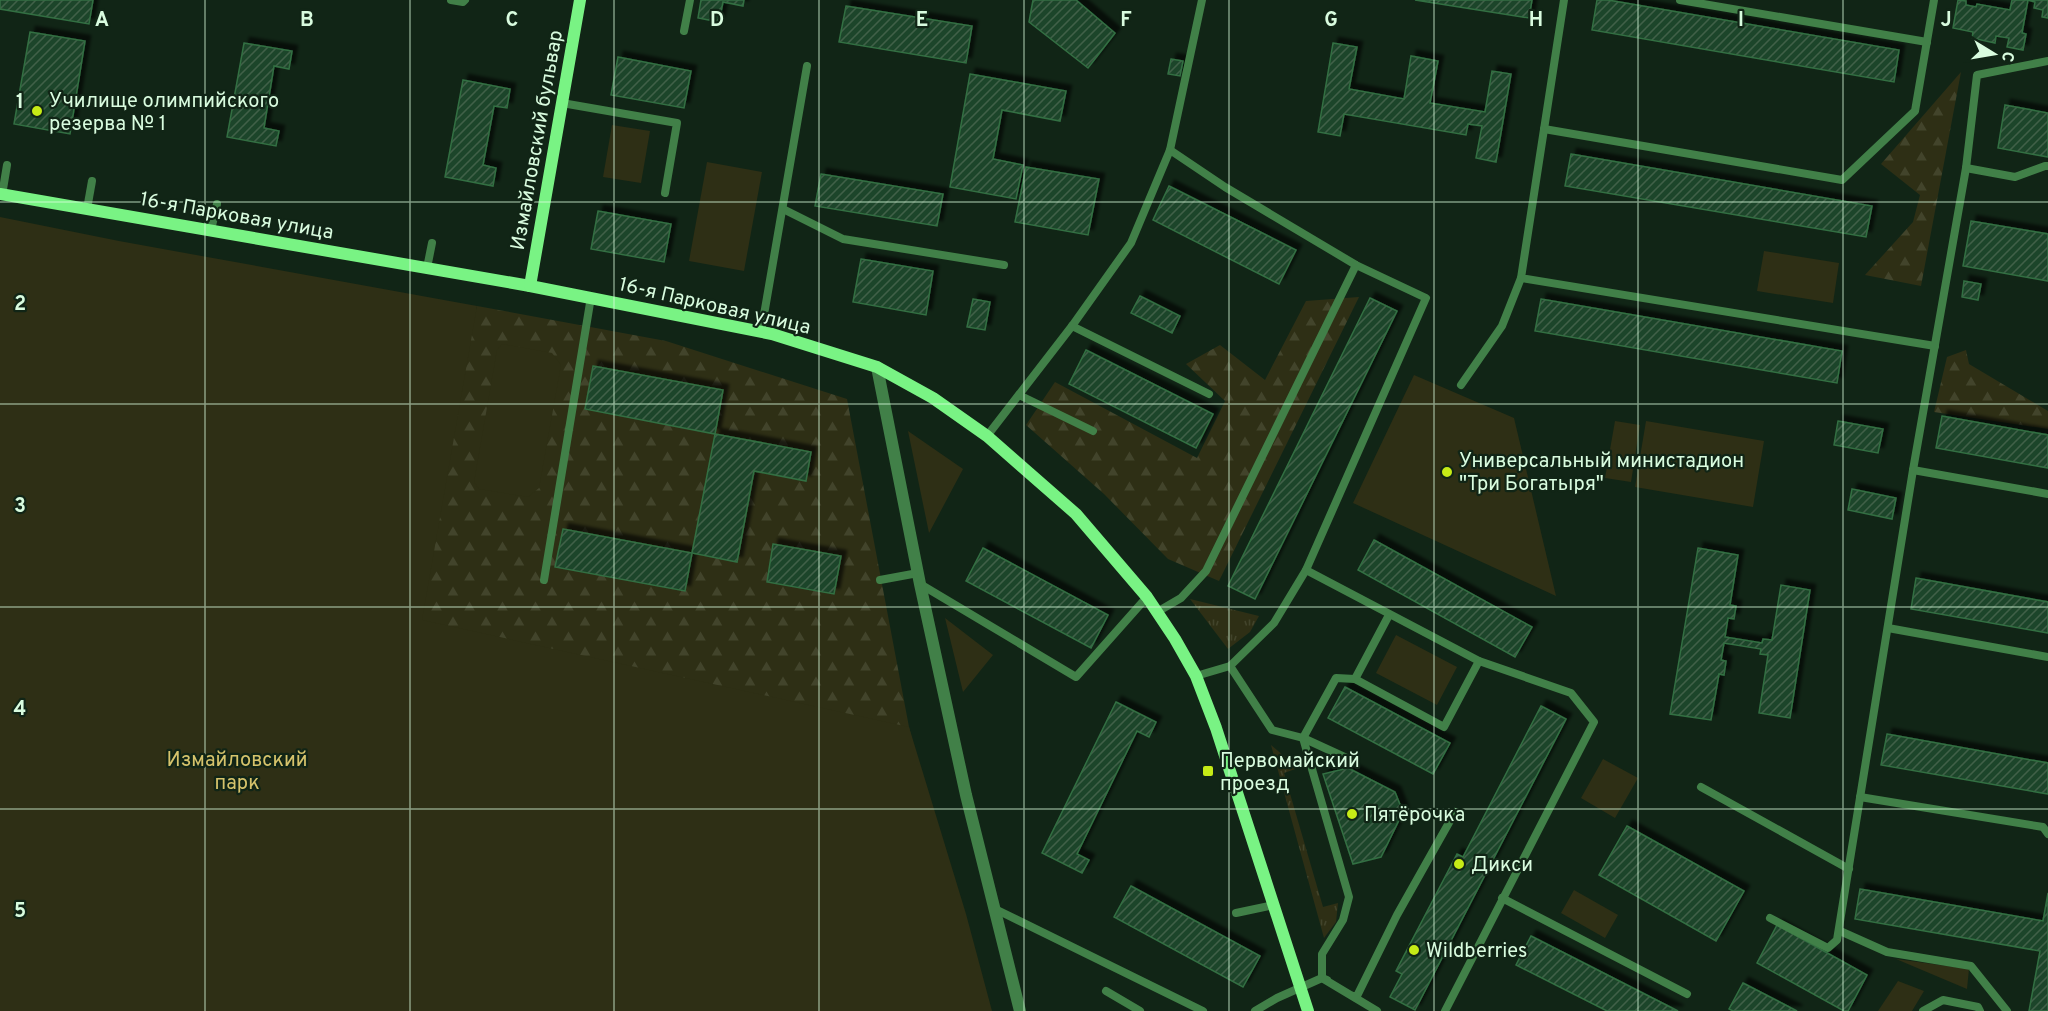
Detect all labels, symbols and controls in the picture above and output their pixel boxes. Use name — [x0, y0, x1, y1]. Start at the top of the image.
text: A — [95, 8, 109, 34]
text: B — [300, 8, 314, 34]
text: C — [506, 8, 518, 34]
text: D — [710, 8, 724, 34]
text: E — [916, 8, 928, 34]
text: F — [1120, 8, 1132, 34]
text: G — [1324, 8, 1338, 34]
text: H — [1529, 8, 1543, 34]
text: I — [1738, 8, 1744, 34]
text: J — [1940, 8, 1952, 34]
north arrow — [1964, 24, 2024, 84]
street label: Измайловский бульвар — [506, 28, 570, 252]
text: С — [1996, 50, 2018, 63]
place label: Училище олимпийского резерва № 1 — [49, 89, 279, 138]
text: 1 — [16, 90, 24, 116]
marker: Училище олимпийского резерва № 1 — [30, 104, 44, 118]
street label: 16-я Парковая улица — [138, 187, 335, 247]
street label: 16-я Парковая улица — [616, 272, 813, 342]
text: 2 — [14, 292, 26, 318]
place label: Универсальный министадион "Три Богатыря" — [1459, 449, 1744, 498]
marker: Универсальный министадион "Три Богатыря" — [1440, 465, 1454, 479]
text: 3 — [14, 494, 26, 520]
text: 4 — [14, 697, 26, 723]
park label: Измайловский парк — [167, 748, 308, 797]
place label: Первомайский проезд — [1220, 749, 1360, 798]
marker: Первомайский проезд — [1201, 764, 1215, 778]
place label: Пятёрочка — [1364, 803, 1465, 829]
marker: Пятёрочка — [1345, 807, 1359, 821]
place label: Дикси — [1471, 853, 1533, 879]
marker: Дикси — [1452, 857, 1466, 871]
text: 5 — [14, 899, 26, 925]
place label: Wildberries — [1426, 939, 1527, 965]
marker: Wildberries — [1407, 943, 1421, 957]

